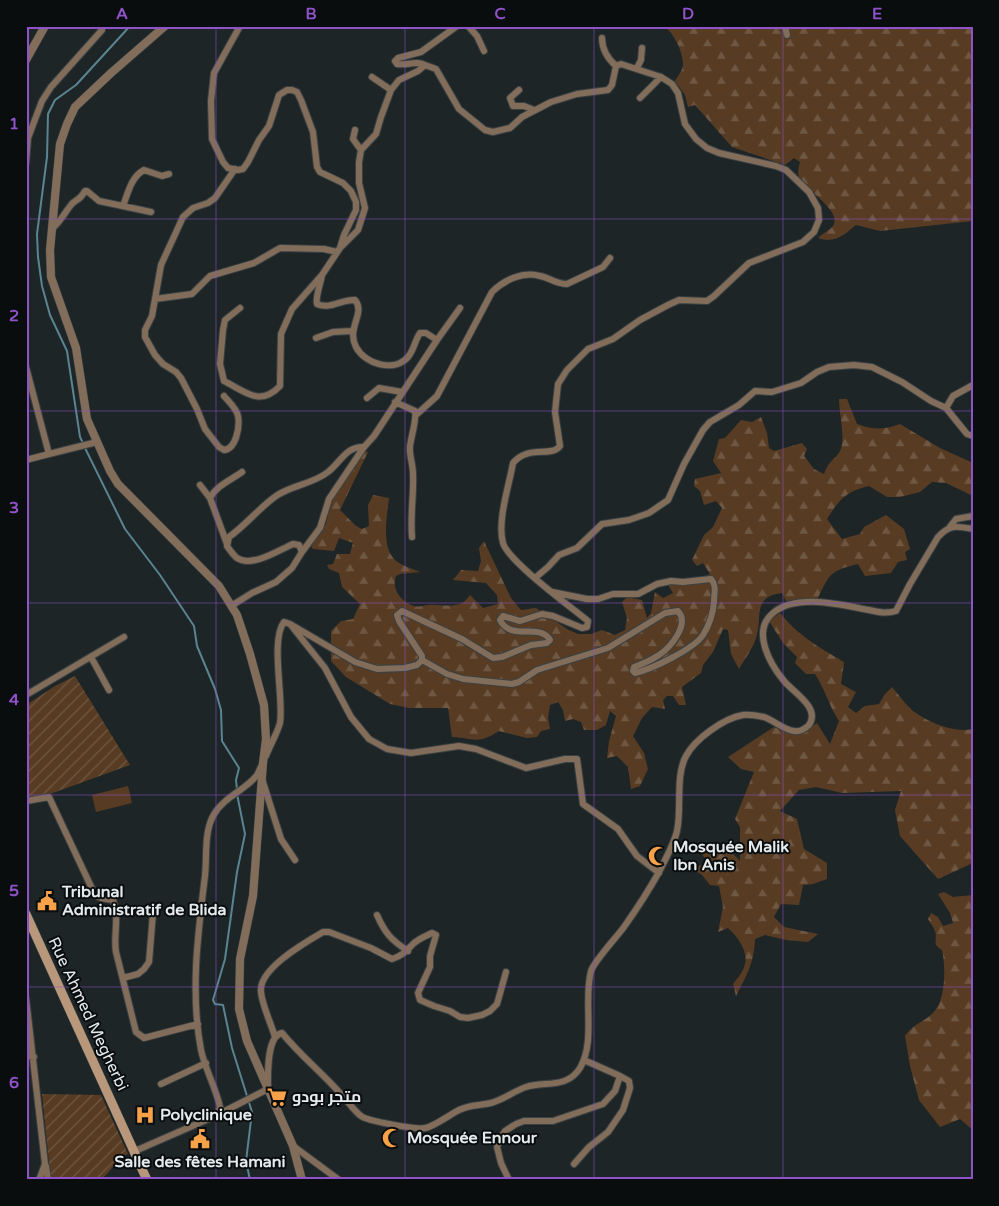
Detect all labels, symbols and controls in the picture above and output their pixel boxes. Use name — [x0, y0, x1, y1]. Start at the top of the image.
text: A — [116, 4, 128, 24]
text: B — [305, 4, 317, 24]
text: C — [494, 4, 506, 24]
text: D — [682, 4, 694, 24]
text: E — [872, 4, 882, 24]
text: 1 — [9, 114, 19, 134]
text: 2 — [9, 306, 19, 326]
text: 3 — [9, 498, 19, 518]
text: 4 — [9, 690, 19, 710]
place label: Mosquée Malik Ibn Anis — [673, 837, 789, 875]
mosque icon: Mosquée Malik Ibn Anis — [647, 845, 669, 867]
text: 5 — [9, 881, 19, 901]
place label: Tribunal Administratif de Blida — [61, 882, 227, 920]
public building icon: Tribunal Administratif de Blida — [36, 890, 58, 912]
street label: Rue Ahmed Megherbi — [44, 934, 132, 1094]
text: 6 — [9, 1073, 19, 1093]
supermarket icon: متجر بودو — [266, 1086, 288, 1108]
place label: متجر بودو — [292, 1087, 361, 1107]
hospital icon: Polyclinique — [134, 1104, 156, 1126]
place label: Polyclinique — [160, 1105, 252, 1125]
mosque icon: Mosquée Ennour — [381, 1127, 403, 1149]
public building icon: Salle des fêtes Hamani — [189, 1128, 211, 1150]
place label: Mosquée Ennour — [407, 1128, 538, 1148]
place label: Salle des fêtes Hamani — [114, 1152, 286, 1172]

